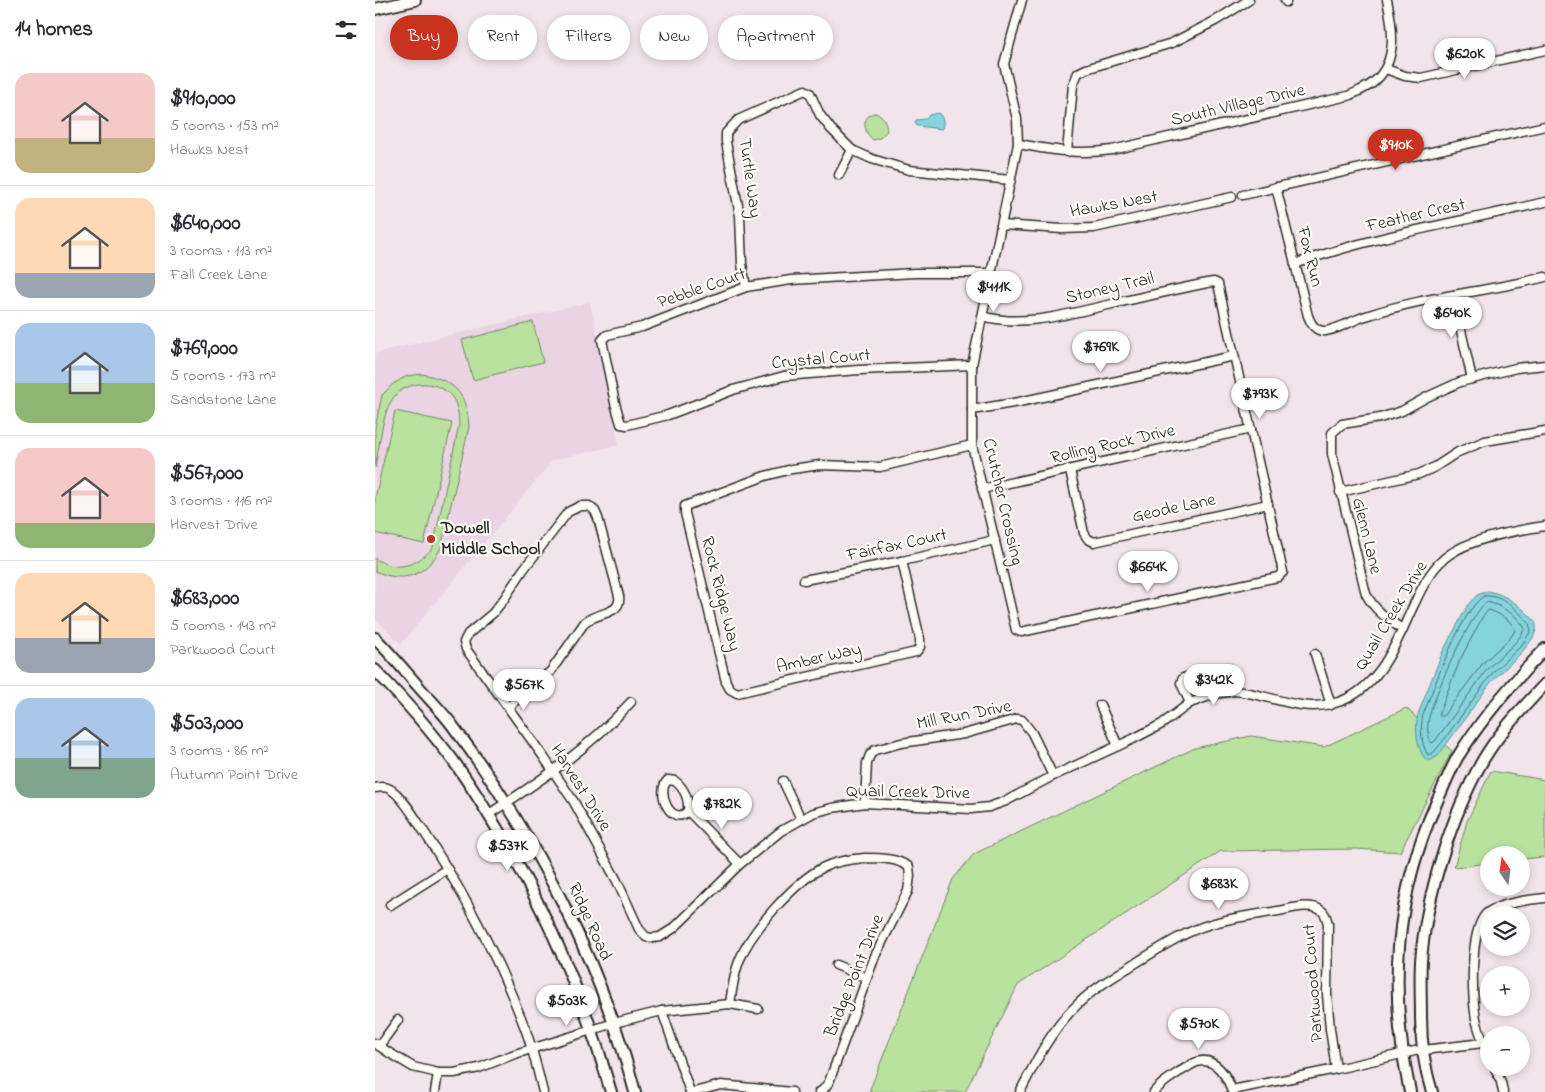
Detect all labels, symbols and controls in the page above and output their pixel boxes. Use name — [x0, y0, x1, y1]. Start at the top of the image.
text: 14 homes — [15, 15, 93, 45]
chip: Buy — [390, 15, 458, 60]
chip: Rent — [468, 15, 537, 60]
chip: Filters — [547, 15, 630, 60]
chip: New — [640, 15, 708, 60]
chip: Apartment — [718, 15, 833, 60]
icon: filters — [332, 16, 360, 44]
pin: $620K — [1430, 38, 1500, 80]
text: $620K — [1445, 42, 1485, 66]
street label: South Village Drive — [1168, 78, 1309, 135]
text: $910,000 — [170, 84, 236, 114]
icon: home — [55, 93, 115, 153]
text: 5 rooms · 153 m² — [170, 114, 279, 138]
pin: $910K — [1361, 128, 1431, 171]
text: $910K — [1379, 133, 1413, 157]
street label: Turtle Way — [731, 136, 767, 220]
text: Hawks Nest — [170, 138, 249, 162]
street label: Hawks Nest — [1068, 185, 1160, 225]
street label: Feather Crest — [1363, 192, 1468, 240]
text: $640,000 — [170, 209, 241, 239]
icon: home — [55, 218, 115, 278]
street label: Fox Run — [1289, 223, 1329, 290]
text: 3 rooms · 113 m² — [170, 239, 272, 263]
street label: Pebble Court — [654, 262, 750, 316]
text: Fall Creek Lane — [170, 263, 267, 287]
street label: Stoney Trail — [1063, 266, 1157, 312]
pin: $411K — [959, 270, 1029, 313]
text: $411K — [977, 275, 1011, 299]
pin: $640K — [1417, 296, 1487, 339]
text: $640K — [1433, 301, 1471, 325]
pin: $769K — [1066, 330, 1136, 373]
text: $769,000 — [170, 334, 238, 364]
text: $769K — [1083, 335, 1119, 359]
icon: home — [55, 343, 115, 403]
street label: Crystal Court — [771, 343, 871, 377]
text: 5 rooms · 173 m² — [170, 364, 276, 388]
pin: $793K — [1225, 378, 1295, 420]
text: $793K — [1242, 382, 1278, 406]
text: Sandstone Lane — [170, 388, 276, 412]
street label: Rolling Rock Drive — [1048, 418, 1179, 473]
street label: Crutcher Crossing — [974, 436, 1029, 568]
text: $567,000 — [170, 459, 243, 489]
icon: home — [55, 468, 115, 528]
street label: Geode Lane — [1130, 487, 1219, 531]
text: 3 rooms · 116 m² — [170, 489, 273, 513]
street label: Glenn Lane — [1344, 495, 1388, 578]
text: Harvest Drive — [170, 513, 258, 537]
place label: Dowell Middle School — [440, 516, 540, 563]
street label: Fairfax Court — [843, 523, 950, 570]
marker: Dowell Middle School — [425, 533, 437, 545]
street label: Rock Ridge Way — [692, 534, 747, 654]
pin: $664K — [1113, 550, 1183, 593]
text: $664K — [1129, 555, 1167, 579]
street label: Quail Creek Drive — [1349, 555, 1436, 676]
text: $683,000 — [170, 584, 239, 614]
icon: home — [55, 593, 115, 653]
text: 5 rooms · 143 m² — [170, 614, 276, 638]
street label: Amber Way — [774, 637, 864, 681]
text: Parkwood Court — [170, 638, 275, 662]
pin: $342K — [1179, 664, 1249, 706]
pin: $567K — [489, 668, 559, 711]
text: $342K — [1195, 668, 1233, 692]
text: $567K — [504, 673, 544, 697]
street label: Mill Run Drive — [914, 694, 1014, 738]
text: $503,000 — [170, 709, 243, 739]
icon: home — [55, 718, 115, 778]
text: 3 rooms · 86 m² — [170, 739, 268, 763]
street label: Harvest Drive — [543, 739, 618, 837]
text: Autumn Point Drive — [170, 763, 298, 787]
street label: Quail Creek Drive — [846, 779, 971, 807]
pin: $782K — [687, 788, 757, 830]
text: $782K — [703, 792, 741, 816]
pin: $537K — [473, 830, 543, 872]
text: $537K — [488, 834, 528, 858]
north arrow — [1480, 846, 1530, 896]
map controls — [1480, 846, 1530, 1076]
pin: $683K — [1184, 868, 1254, 910]
text: $683K — [1200, 872, 1238, 896]
street label: Ridge Road — [559, 879, 618, 966]
button: layers — [1480, 906, 1530, 956]
street label: Bridge Point Drive — [818, 910, 893, 1043]
street label: Parkwood Court — [1297, 923, 1331, 1043]
button: + — [1480, 966, 1530, 1016]
pin: $503K — [532, 984, 602, 1027]
text: $503K — [547, 989, 587, 1013]
pin: $570K — [1164, 1008, 1234, 1050]
text: $570K — [1179, 1012, 1219, 1036]
button: − — [1480, 1026, 1530, 1076]

